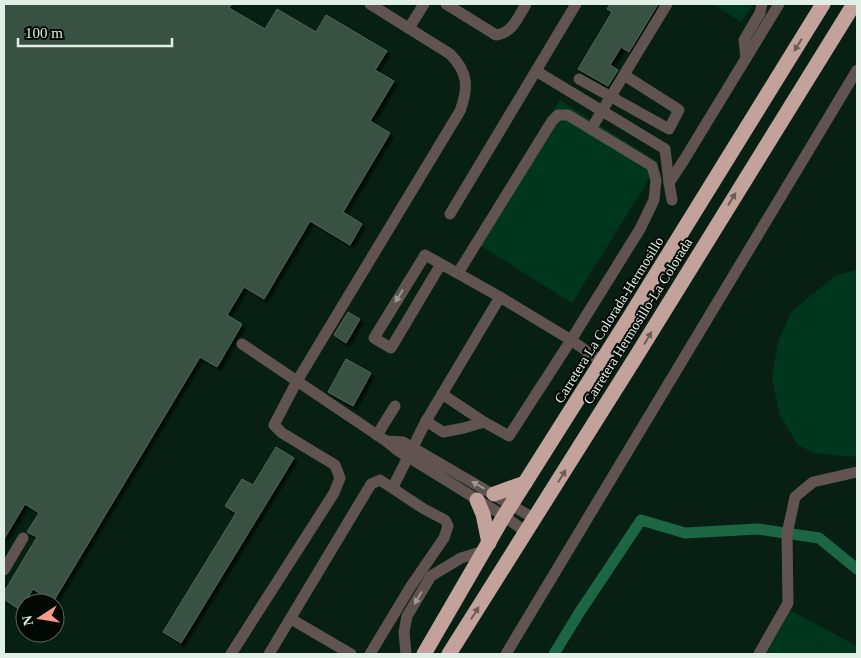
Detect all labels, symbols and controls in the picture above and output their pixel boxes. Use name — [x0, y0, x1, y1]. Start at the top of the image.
scale bar — [18, 15, 171, 47]
text: 100 m — [25, 25, 63, 41]
one-way arrow — [793, 39, 802, 52]
one-way arrow — [728, 193, 737, 206]
street label: Carretera La Colorada-Hermosillo — [552, 234, 666, 406]
street label: Carretera Hermosillo-La Colorada — [581, 235, 696, 407]
one-way arrow — [395, 290, 404, 303]
one-way arrow — [643, 331, 652, 344]
one-way arrow — [557, 469, 566, 482]
one-way arrow — [470, 481, 485, 489]
one-way arrow — [414, 591, 423, 604]
north arrow — [15, 593, 65, 643]
one-way arrow — [471, 607, 480, 620]
text: N — [19, 614, 36, 627]

